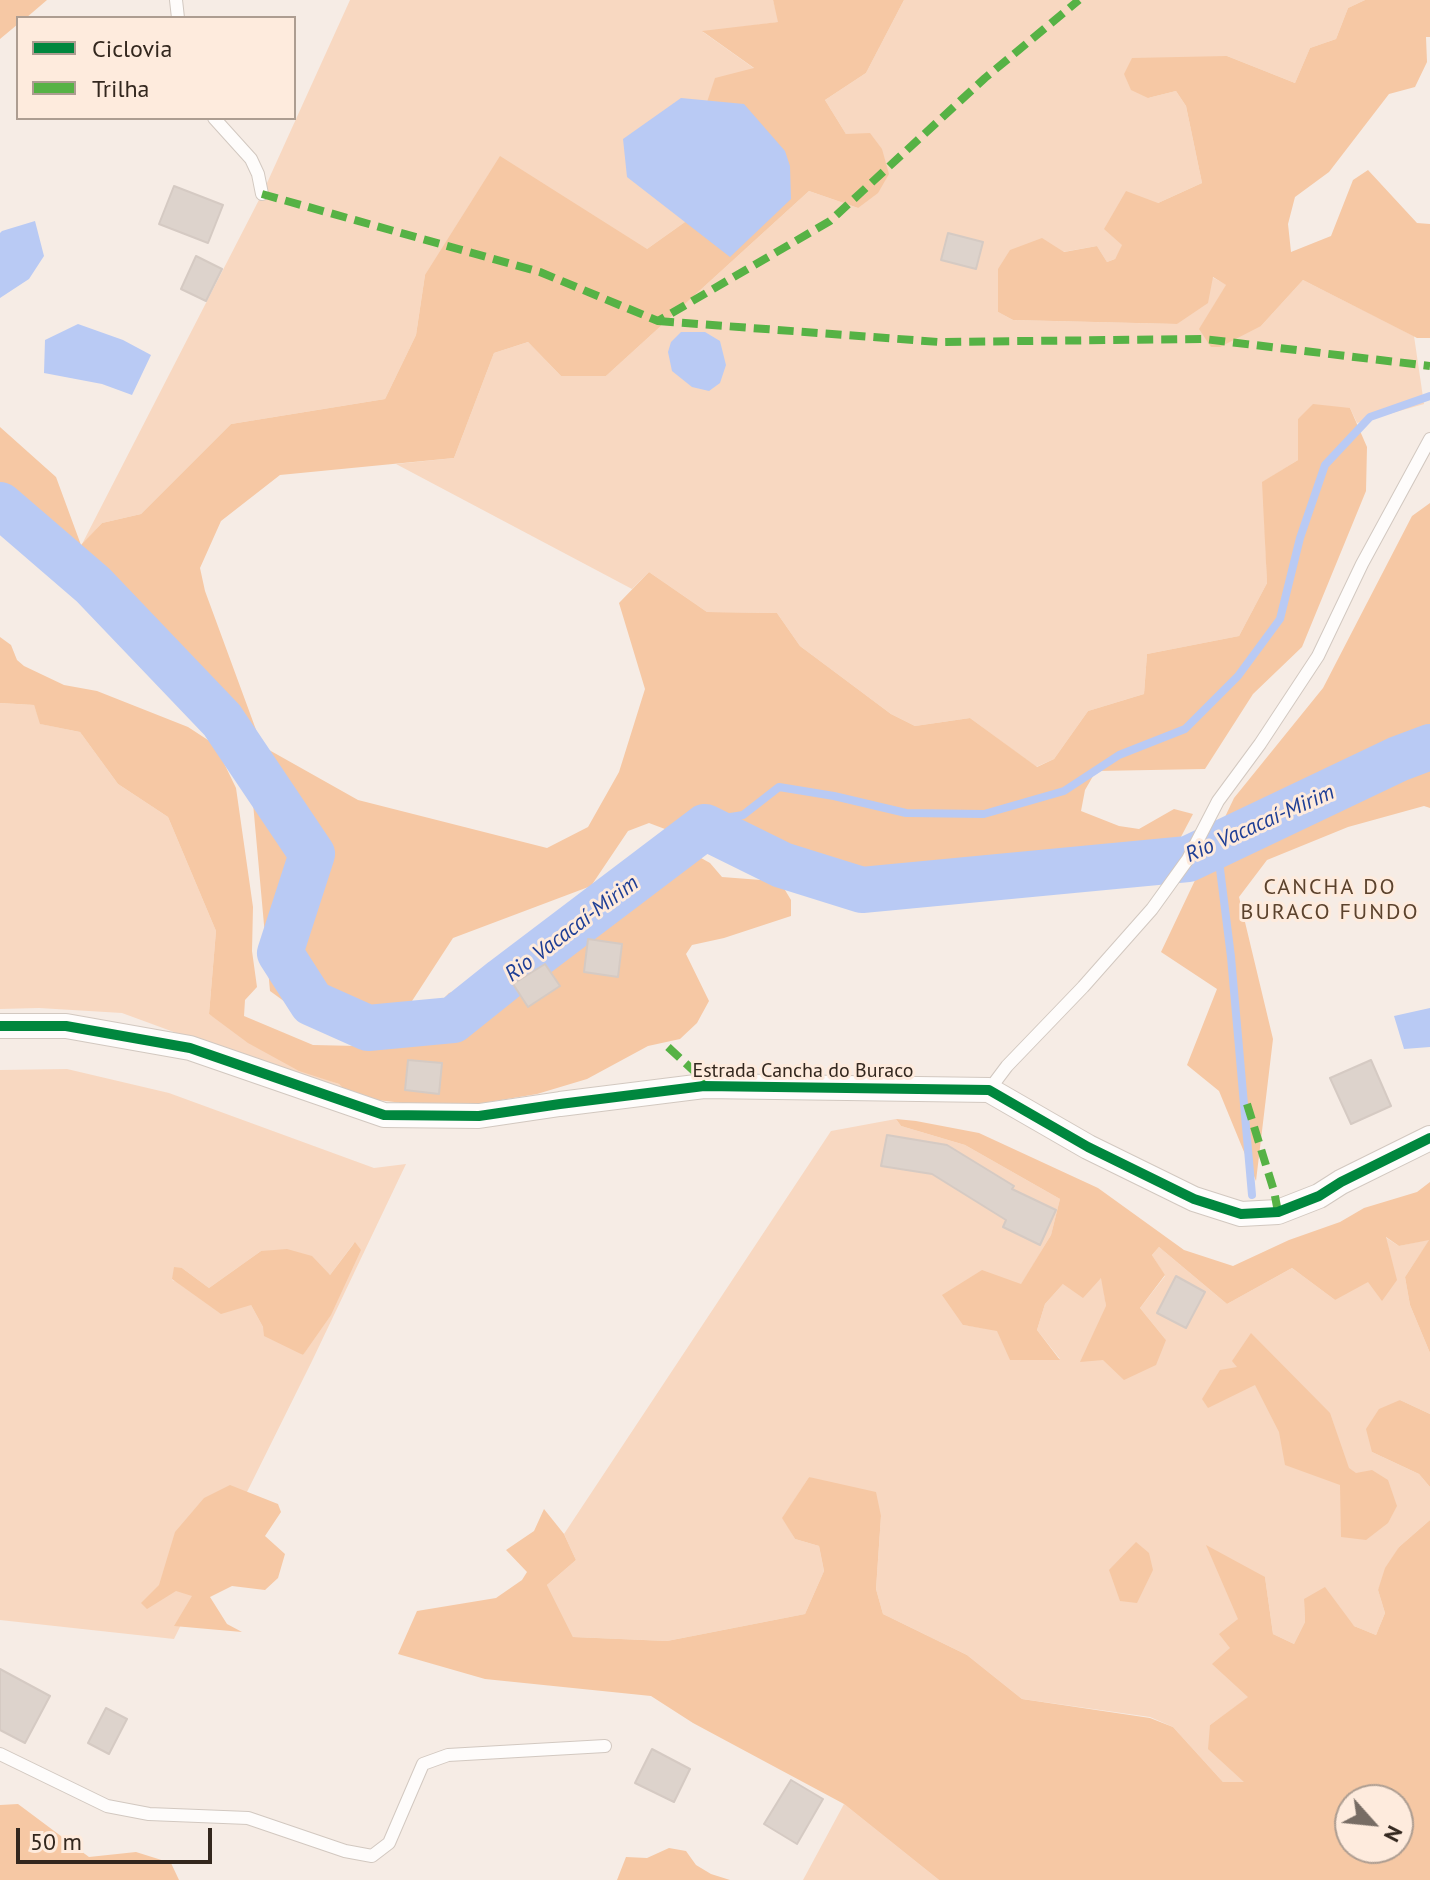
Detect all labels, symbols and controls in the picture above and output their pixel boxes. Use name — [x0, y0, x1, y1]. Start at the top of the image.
legend — [16, 16, 296, 120]
text: Ciclovia — [92, 33, 172, 64]
text: Trilha — [92, 73, 149, 104]
water label: Rio Vacacaí-Mirim — [1181, 779, 1339, 869]
water label: Rio Vacacaí-Mirim — [500, 870, 644, 988]
district label: CANCHA DO BURACO FUNDO — [1241, 875, 1419, 926]
street label: Estrada Cancha do Buraco — [692, 1059, 914, 1083]
north arrow — [1334, 1784, 1414, 1864]
scale bar — [20, 1812, 216, 1862]
text: N — [1378, 1821, 1409, 1847]
text: 50 m — [30, 1826, 82, 1857]

